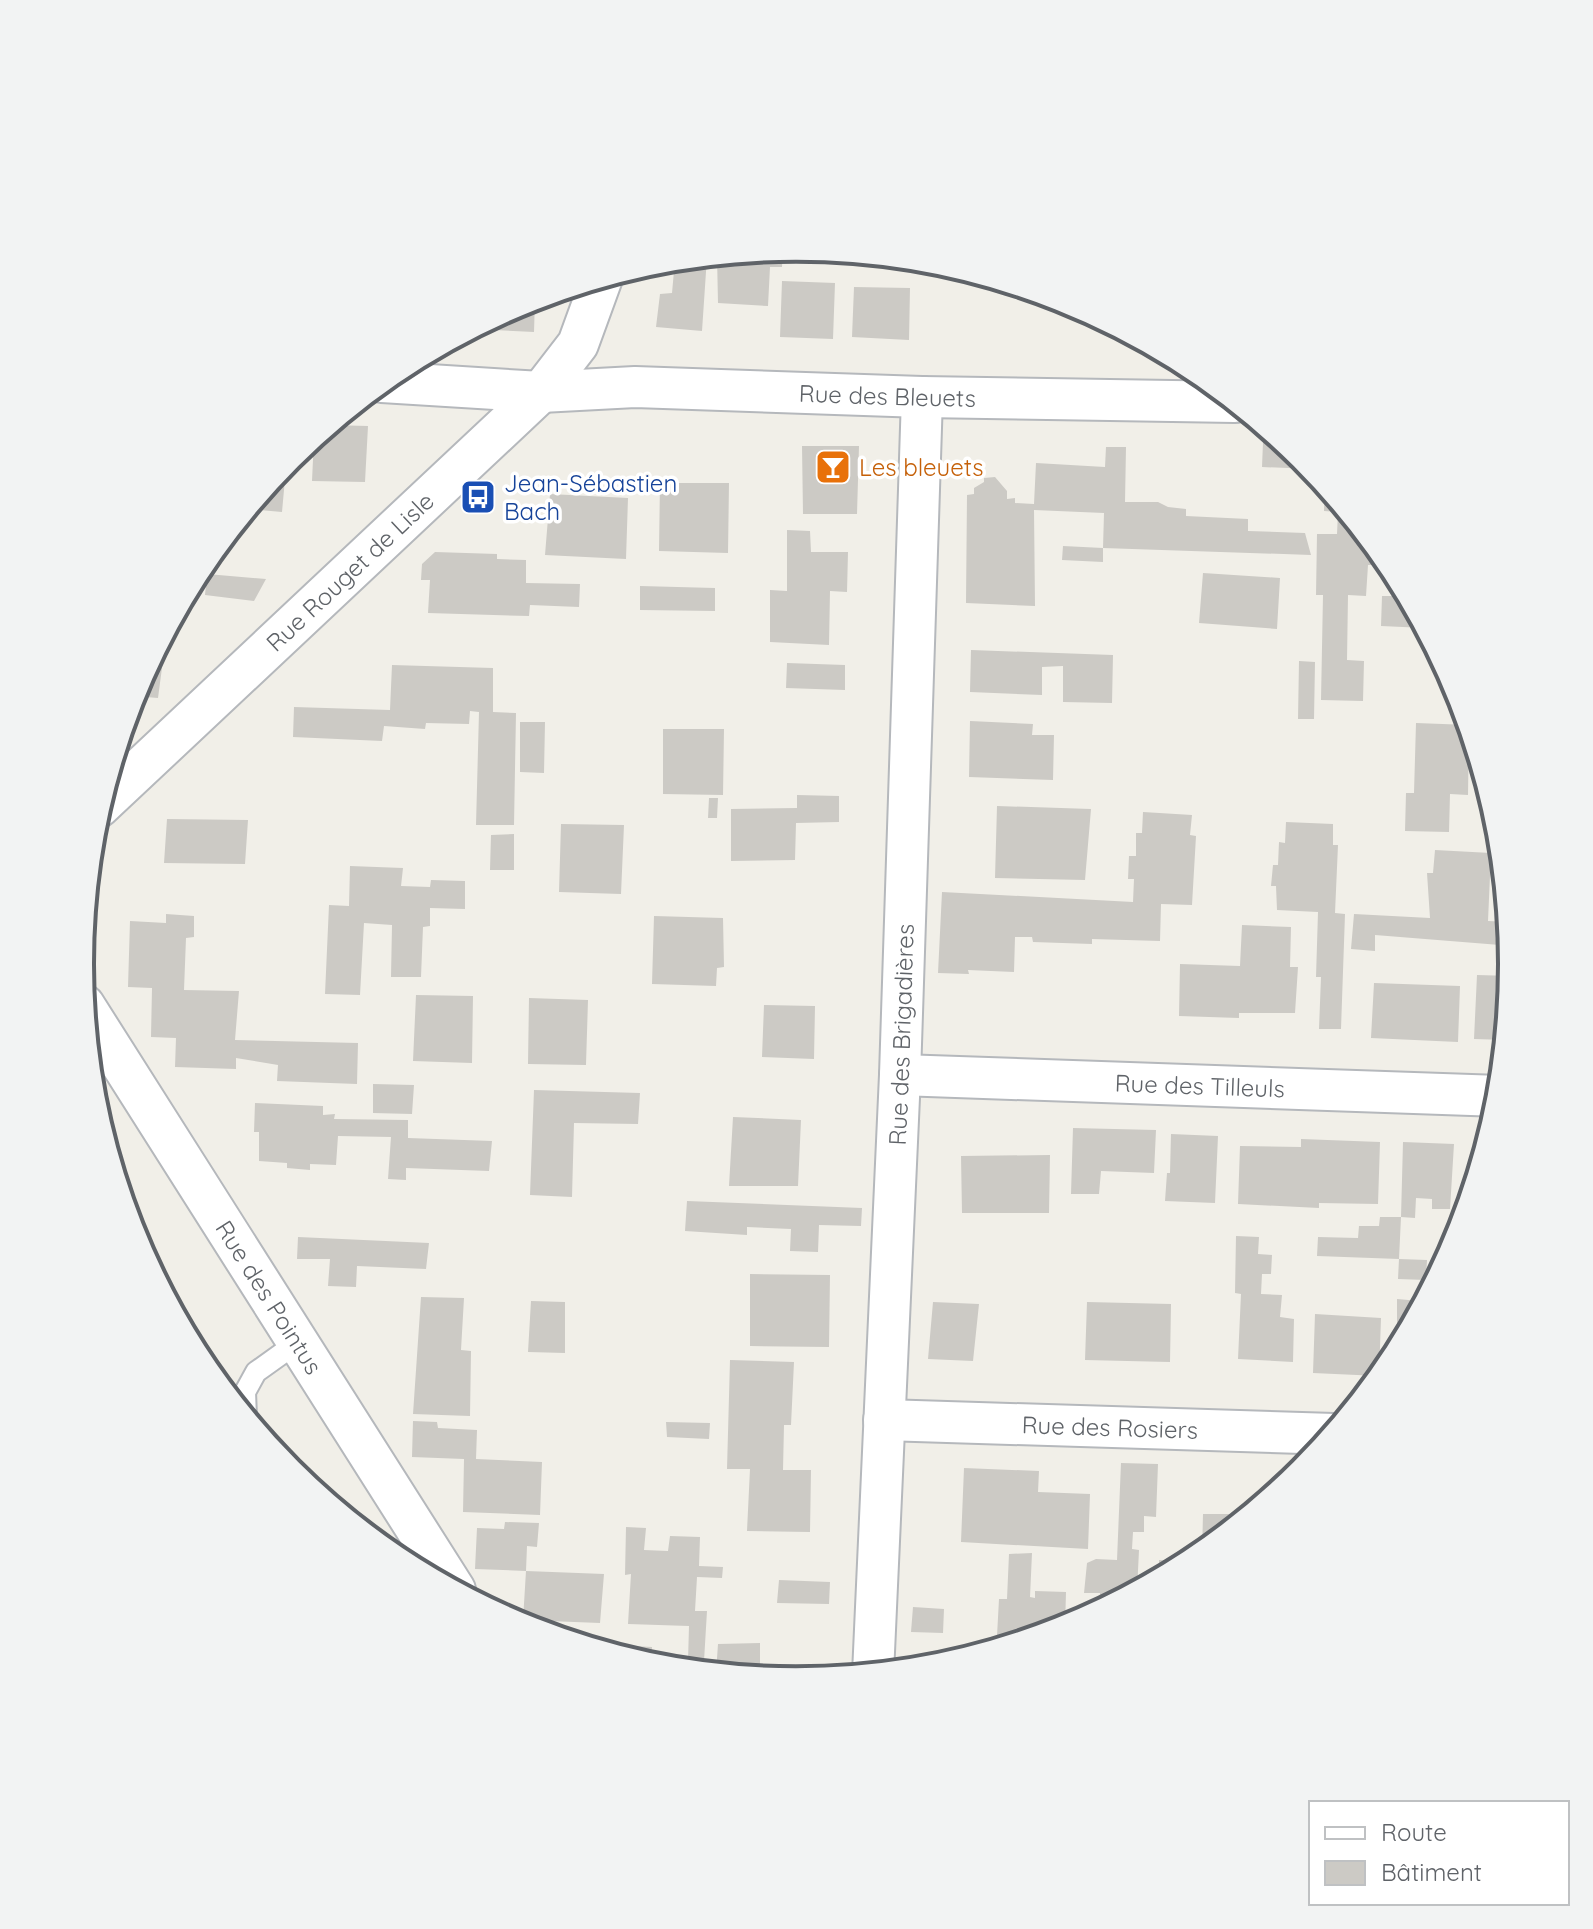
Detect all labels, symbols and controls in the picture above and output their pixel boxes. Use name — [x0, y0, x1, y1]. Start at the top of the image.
street label: Rue des Bleuets — [798, 378, 976, 413]
bar icon: Les bleuets — [814, 448, 852, 486]
place label: Les bleuets — [859, 452, 984, 482]
place label: Jean-Sébastien Bach — [504, 468, 677, 526]
bus stop icon: Jean-Sébastien Bach — [459, 478, 497, 516]
street label: Rue Rouget de Lisle — [260, 486, 440, 657]
street label: Rue des Brigadières — [882, 923, 920, 1146]
street label: Rue des Tilleuls — [1114, 1068, 1285, 1103]
street label: Rue des Pointus — [209, 1215, 329, 1380]
street label: Rue des Rosiers — [1021, 1409, 1199, 1445]
legend — [1309, 1801, 1569, 1905]
text: Route — [1381, 1817, 1447, 1847]
text: Bâtiment — [1381, 1857, 1482, 1887]

